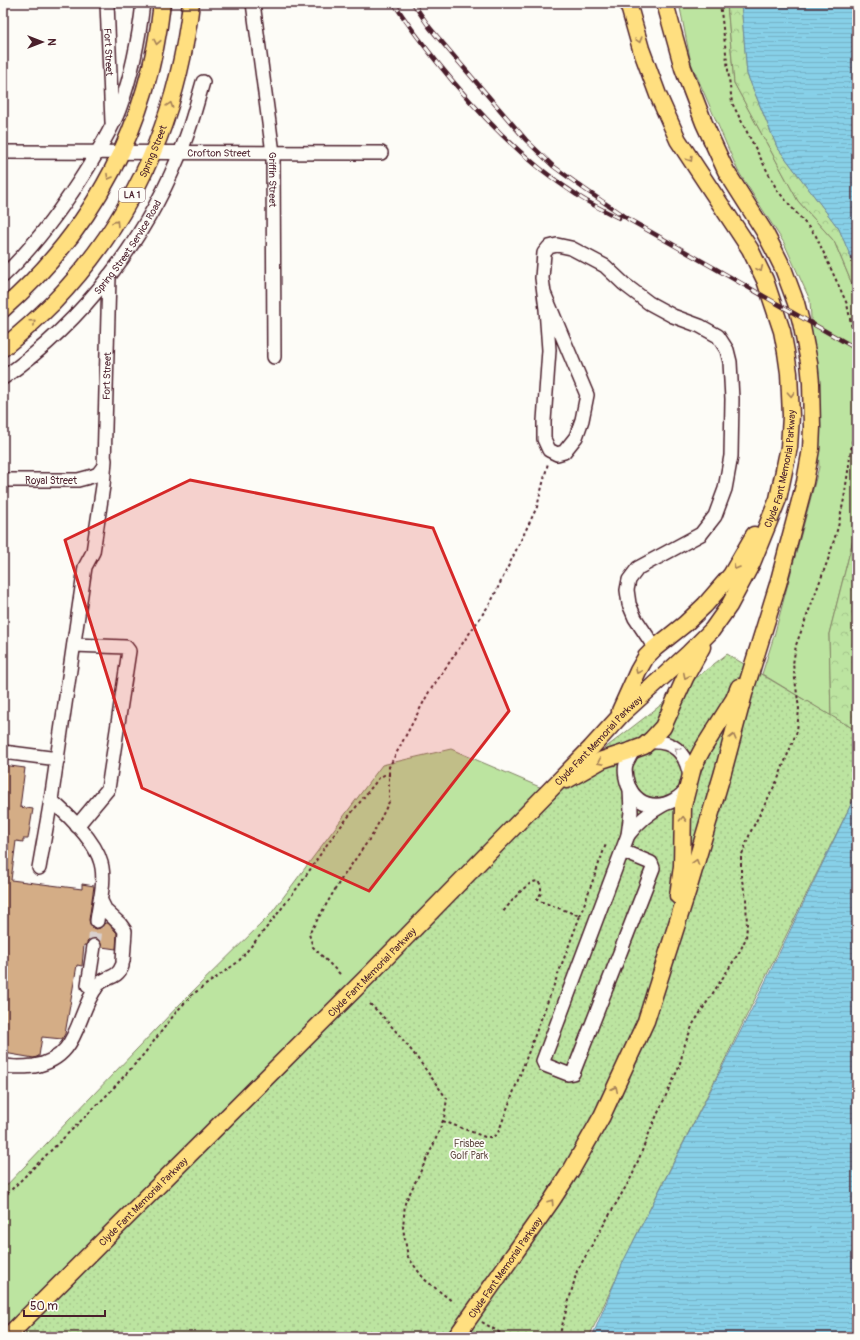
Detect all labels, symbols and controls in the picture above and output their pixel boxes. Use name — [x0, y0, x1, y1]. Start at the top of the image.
north arrow — [22, 22, 62, 62]
street label: Fort Street — [101, 28, 115, 77]
one-way arrow — [634, 37, 643, 44]
text: N — [45, 38, 58, 46]
one-way arrow — [153, 38, 161, 45]
one-way arrow — [165, 102, 174, 109]
street label: Spring Street — [137, 123, 170, 180]
street label: Crofton Street — [187, 147, 252, 160]
street label: Griffin Street — [266, 152, 278, 208]
one-way arrow — [686, 155, 693, 162]
one-way arrow — [106, 173, 113, 180]
road number: LA 1 — [119, 188, 145, 202]
street label: Spring Street Service Road — [92, 198, 164, 297]
one-way arrow — [111, 220, 118, 227]
one-way arrow — [755, 265, 763, 272]
one-way arrow — [28, 320, 35, 327]
street label: Fort Street — [101, 351, 114, 400]
one-way arrow — [786, 391, 795, 397]
street label: Clyde Fant Memorial Parkway — [762, 409, 798, 530]
street label: Royal Street — [25, 475, 78, 487]
one-way arrow — [733, 563, 740, 570]
one-way arrow — [635, 667, 643, 675]
one-way arrow — [683, 672, 691, 680]
street label: Clyde Fant Memorial Parkway — [553, 693, 646, 788]
one-way arrow — [728, 734, 737, 741]
one-way arrow — [674, 748, 682, 755]
one-way arrow — [596, 757, 604, 765]
one-way arrow — [678, 816, 687, 822]
one-way arrow — [691, 858, 700, 865]
street label: Clyde Fant Memorial Parkway — [326, 925, 420, 1020]
one-way arrow — [610, 1086, 618, 1093]
park label: Frisbee Golf Park — [450, 1138, 489, 1162]
street label: Clyde Fant Memorial Parkway — [97, 1155, 191, 1249]
one-way arrow — [546, 1199, 554, 1206]
street label: Clyde Fant Memorial Parkway — [466, 1215, 546, 1321]
scale bar — [24, 1292, 105, 1318]
text: 50 m — [30, 1299, 58, 1314]

